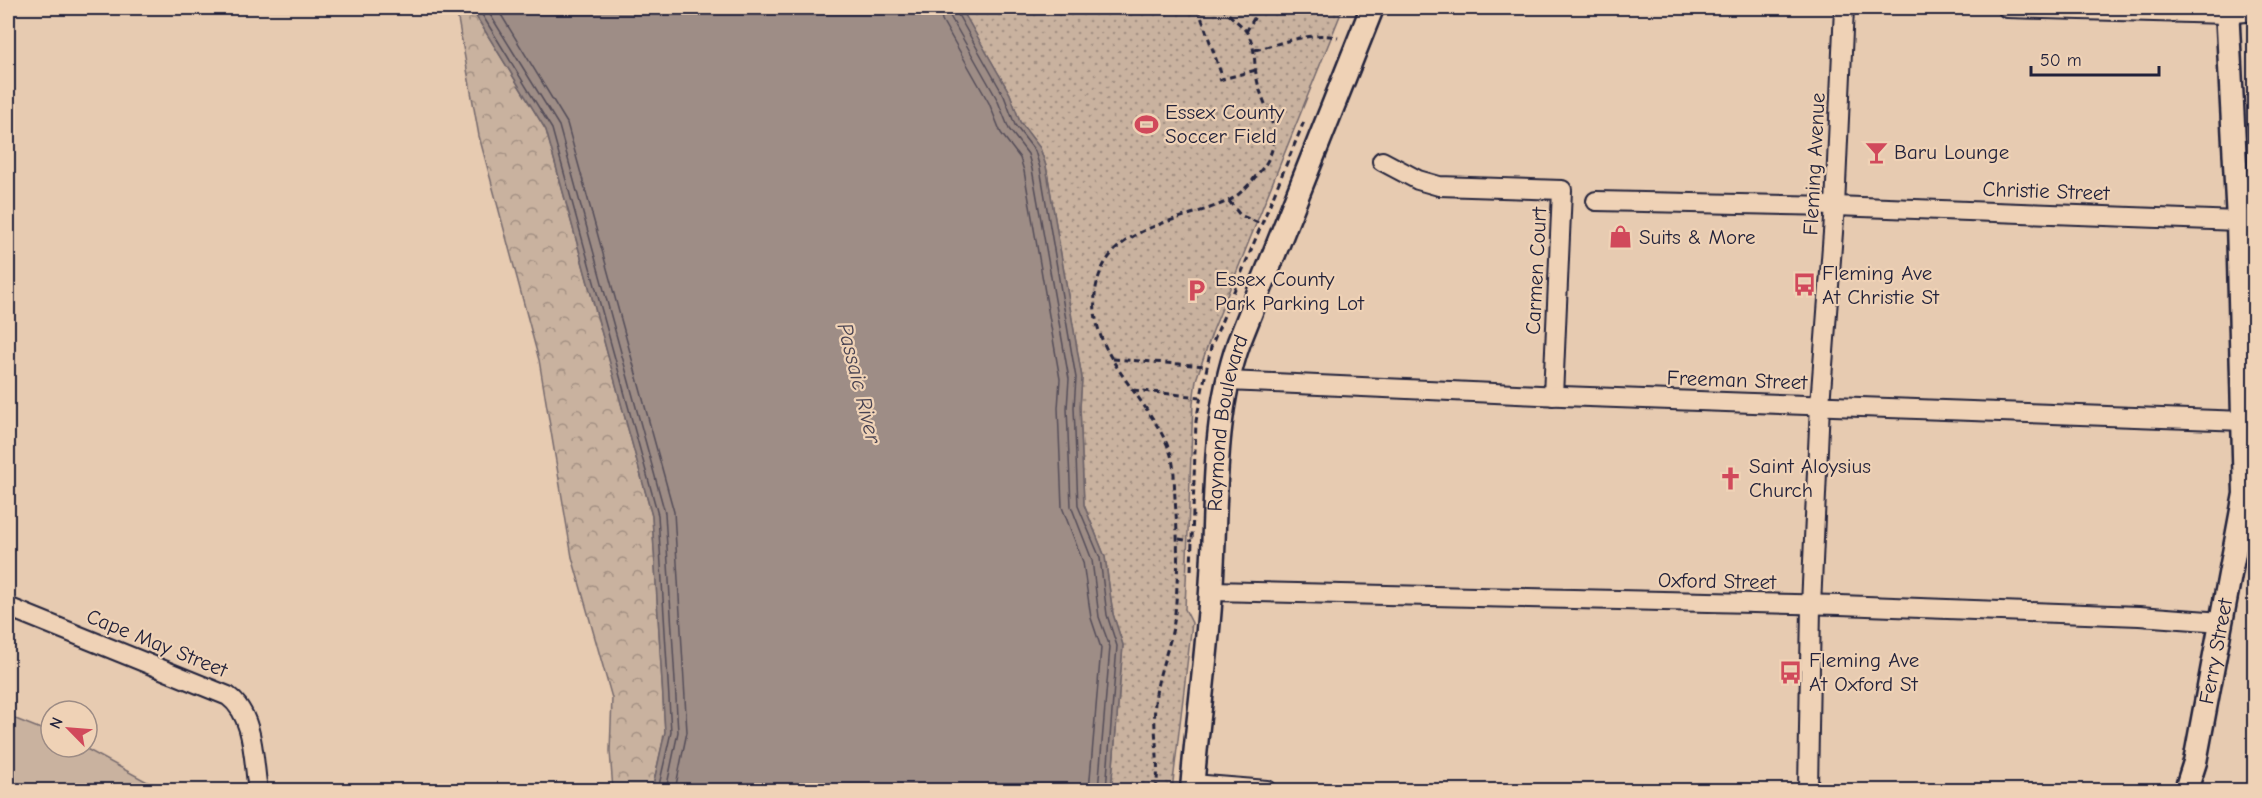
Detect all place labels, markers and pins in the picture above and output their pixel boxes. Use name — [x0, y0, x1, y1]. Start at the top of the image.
place label: Essex County Soccer Field — [1165, 100, 1285, 148]
sports icon: Essex County Soccer Field — [1134, 111, 1160, 137]
bar icon: Baru Lounge — [1863, 139, 1889, 165]
place label: Baru Lounge — [1894, 140, 2009, 164]
shop icon: Suits & More — [1608, 224, 1634, 250]
place label: Suits & More — [1639, 225, 1756, 249]
place label: Fleming Ave At Christie St — [1822, 261, 1940, 309]
place label: Essex County Park Parking Lot — [1215, 267, 1365, 315]
bus stop icon: Fleming Ave At Christie St — [1791, 272, 1817, 298]
parking icon: Essex County Park Parking Lot — [1184, 278, 1210, 304]
place label: Saint Aloysius Church — [1749, 454, 1871, 502]
church icon: Saint Aloysius Church — [1718, 465, 1744, 491]
place label: Fleming Ave At Oxford St — [1809, 648, 1919, 696]
bus stop icon: Fleming Ave At Oxford St — [1778, 659, 1804, 685]

